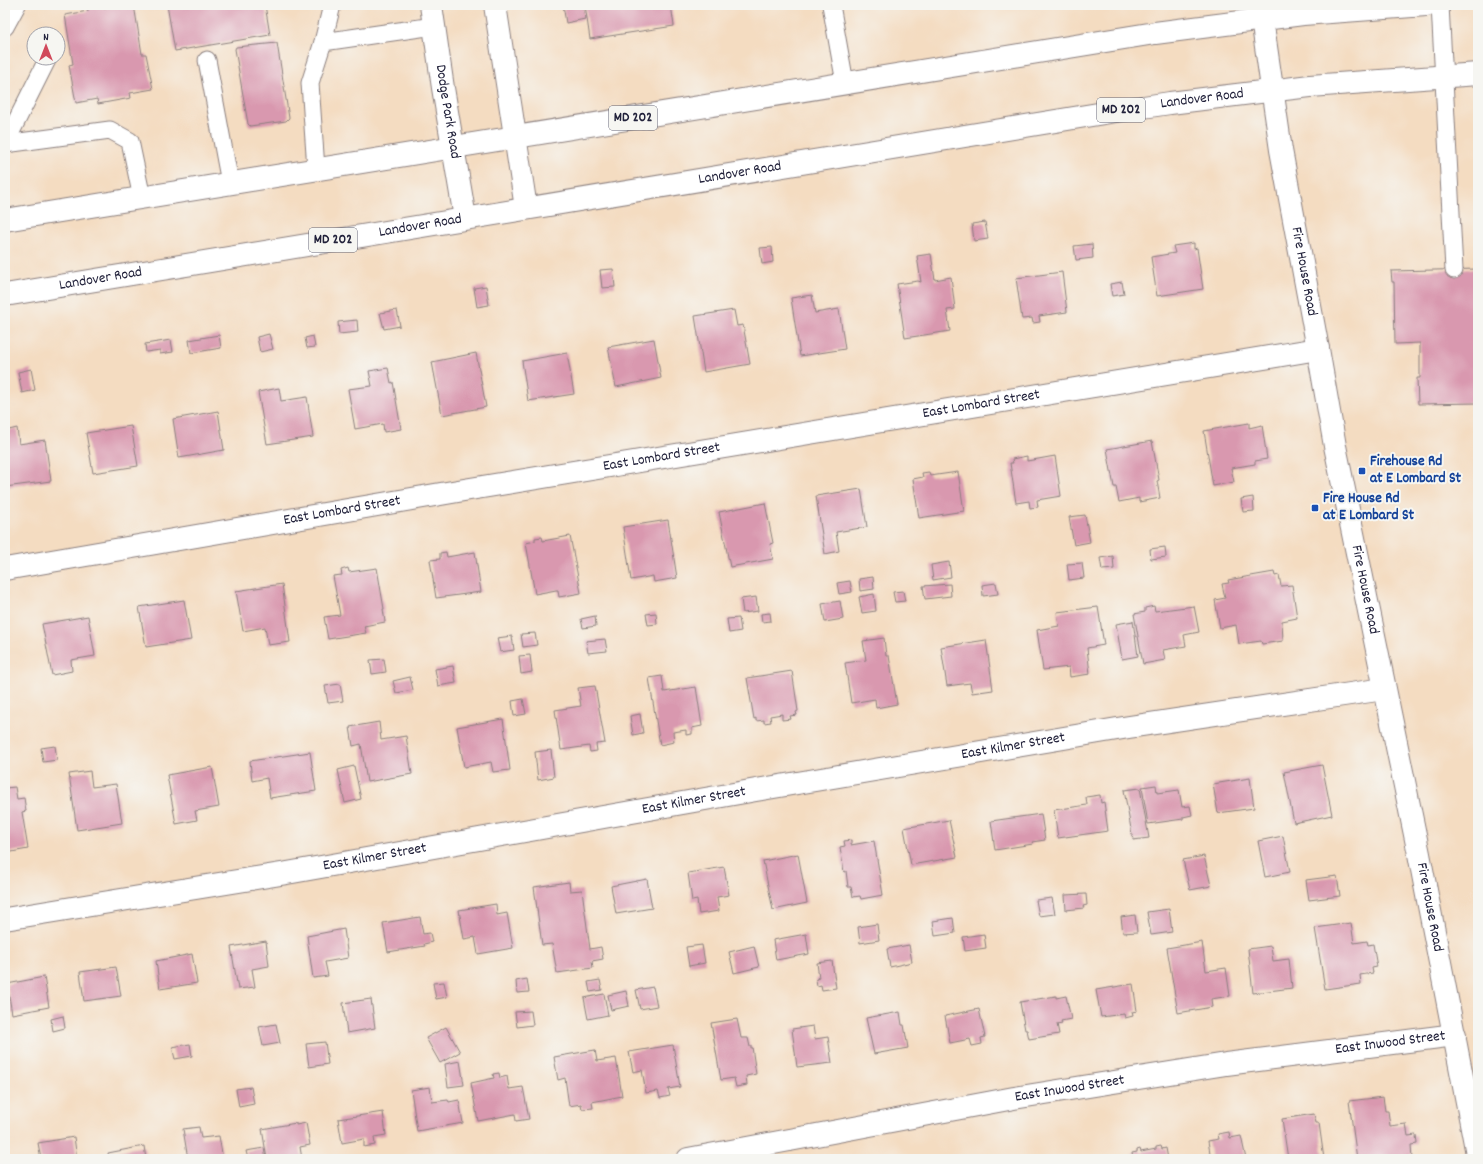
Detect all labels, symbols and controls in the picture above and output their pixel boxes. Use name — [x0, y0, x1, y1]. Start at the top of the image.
north arrow — [26, 26, 66, 66]
text: N — [43, 30, 49, 46]
street label: Dodge Park Road — [429, 63, 466, 161]
street label: Landover Road — [1159, 83, 1245, 115]
road number: MD 202 — [1097, 98, 1145, 122]
road number: MD 202 — [609, 106, 657, 130]
street label: Landover Road — [697, 156, 783, 191]
street label: Landover Road — [377, 209, 463, 244]
street label: Fire House Road — [1285, 225, 1323, 318]
road number: MD 202 — [309, 228, 357, 252]
street label: Landover Road — [58, 261, 144, 297]
street label: East Lombard Street — [921, 384, 1042, 425]
street label: East Lombard Street — [601, 437, 722, 478]
place label: Firehouse Rd at E Lombard St — [1370, 451, 1462, 490]
marker: Firehouse Rd at E Lombard St — [1357, 466, 1367, 476]
place label: Fire House Rd at E Lombard St — [1323, 488, 1415, 527]
street label: East Lombard Street — [282, 490, 403, 532]
marker: Fire House Rd at E Lombard St — [1310, 503, 1320, 513]
street label: Fire House Road — [1345, 543, 1384, 636]
street label: East Kilmer Street — [960, 727, 1067, 766]
street label: East Kilmer Street — [640, 781, 748, 821]
street label: East Kilmer Street — [321, 837, 429, 877]
street label: Fire House Road — [1410, 861, 1449, 954]
street label: East Inwood Street — [1334, 1025, 1447, 1061]
street label: East Inwood Street — [1013, 1069, 1127, 1109]

